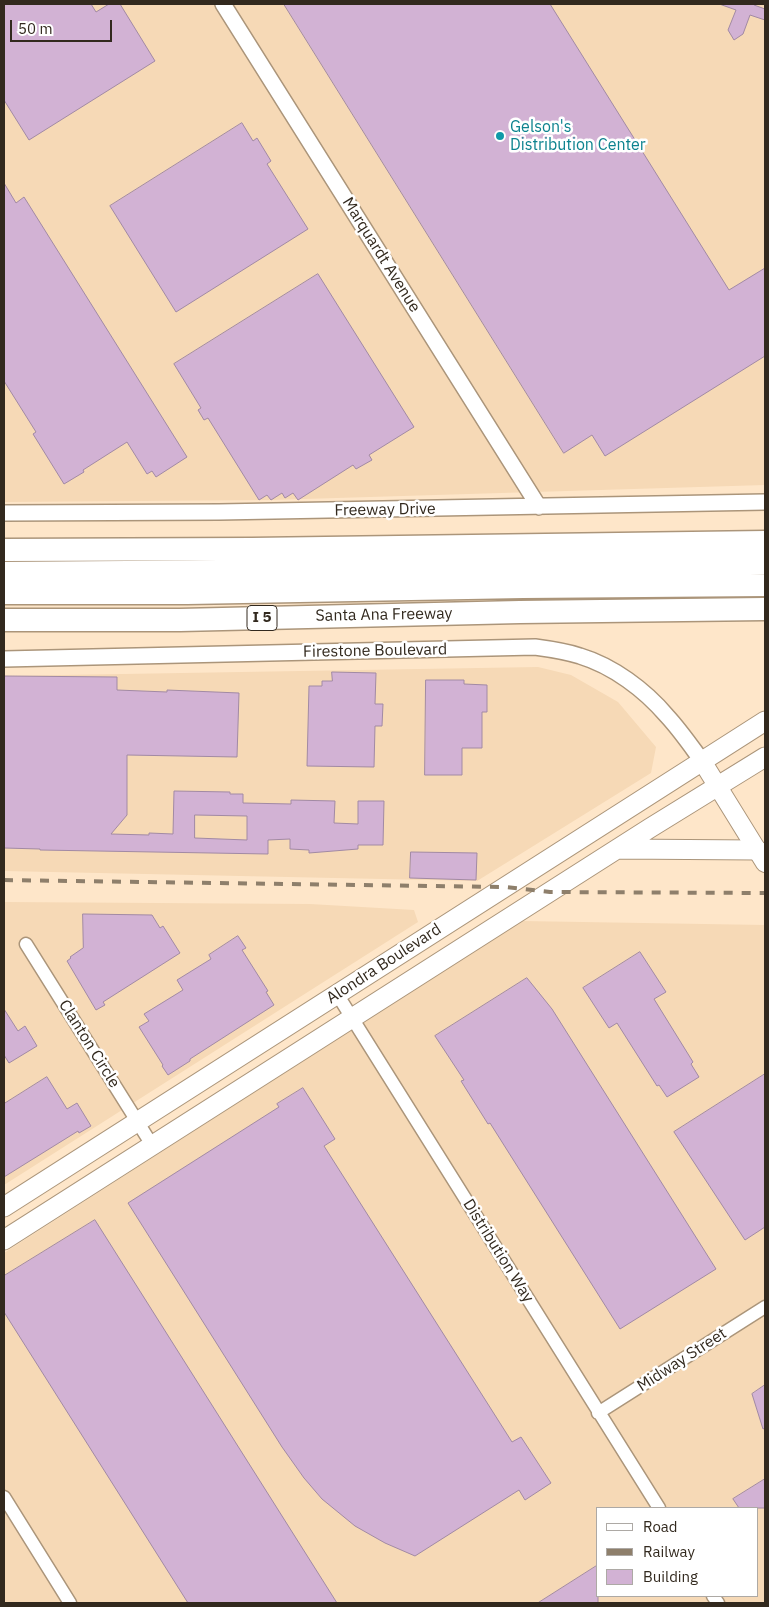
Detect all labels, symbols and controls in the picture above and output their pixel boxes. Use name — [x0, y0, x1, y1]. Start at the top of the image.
scale bar — [12, 10, 115, 42]
text: 50 m — [18, 19, 53, 38]
place label: Gelson's Distribution Center — [510, 117, 646, 155]
marker: Gelson's Distribution Center — [494, 130, 506, 142]
street label: Marquardt Avenue — [338, 194, 424, 316]
street label: Freeway Drive — [334, 500, 436, 520]
street label: Santa Ana Freeway — [315, 604, 453, 626]
road number: I 5 — [247, 606, 277, 630]
street label: Firestone Boulevard — [303, 640, 447, 662]
street label: Alondra Boulevard — [323, 920, 445, 1008]
street label: Clanton Circle — [54, 996, 124, 1092]
street label: Distribution Way — [459, 1196, 537, 1306]
street label: Midway Street — [634, 1324, 730, 1396]
legend — [596, 1507, 759, 1597]
text: Road — [643, 1517, 678, 1536]
text: Railway — [643, 1542, 695, 1561]
text: Building — [643, 1567, 698, 1586]

